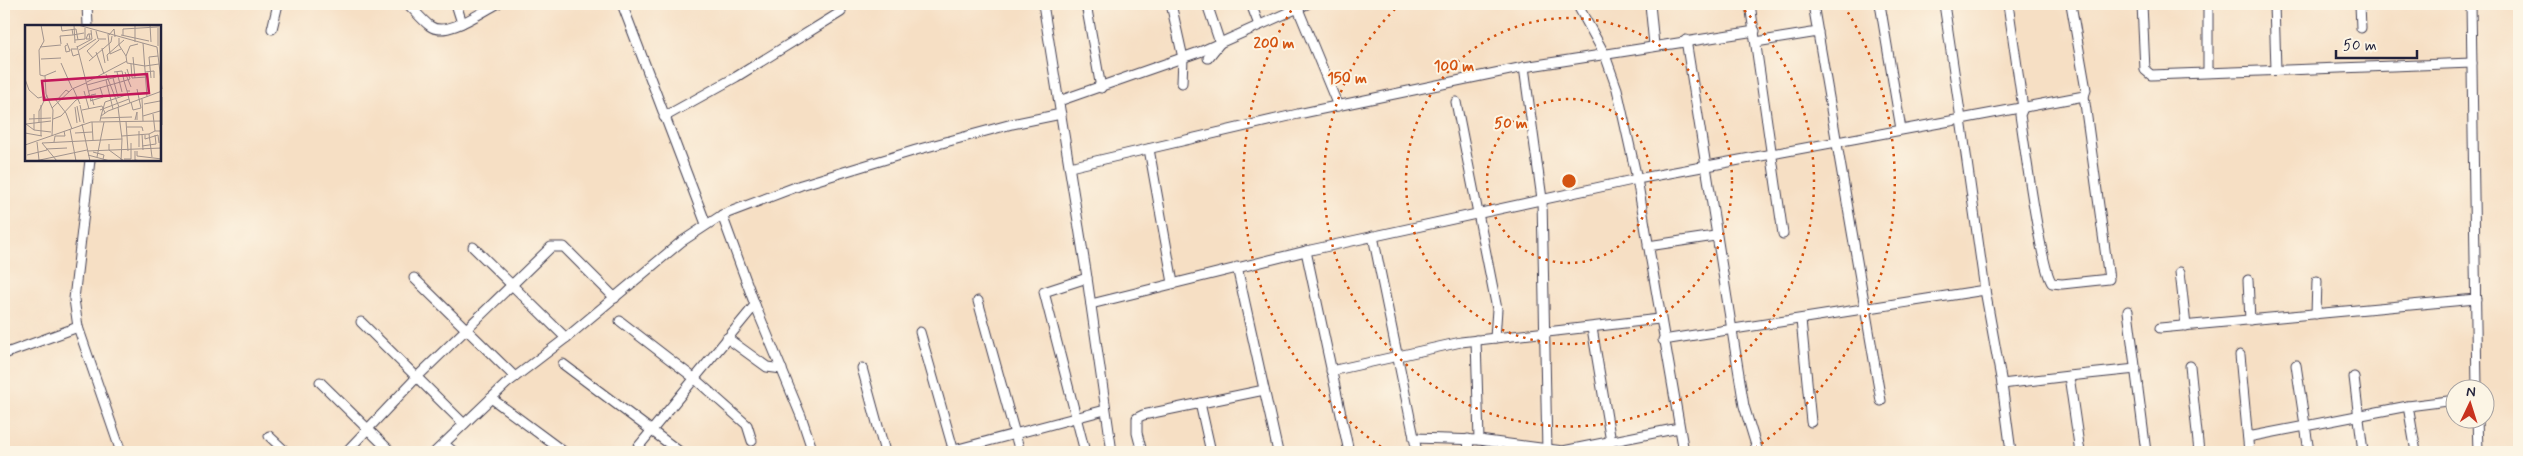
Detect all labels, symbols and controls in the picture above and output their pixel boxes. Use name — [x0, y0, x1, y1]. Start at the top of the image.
inset map — [25, 25, 161, 161]
scale bar — [2336, 28, 2417, 60]
text: 200 m — [1254, 34, 1295, 54]
text: 50 m — [2343, 36, 2377, 56]
text: 100 m — [1434, 57, 1474, 77]
text: 150 m — [1327, 69, 1367, 89]
text: 50 m — [1494, 114, 1528, 134]
centre of rings — [1560, 172, 1578, 190]
north arrow — [2446, 378, 2496, 428]
text: N — [2466, 383, 2476, 401]

